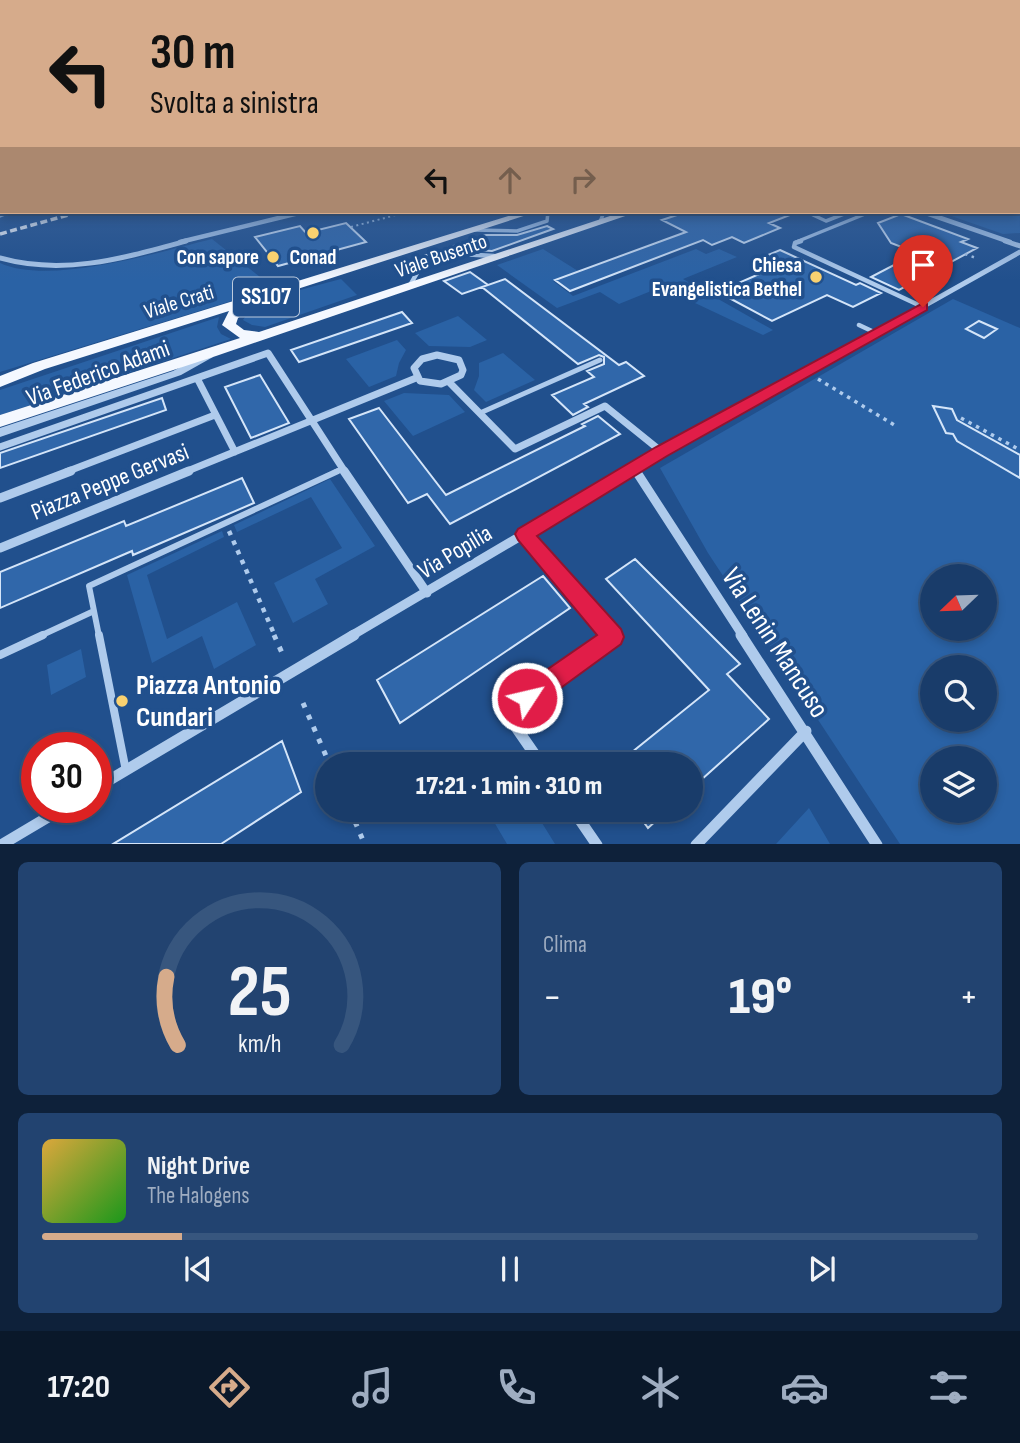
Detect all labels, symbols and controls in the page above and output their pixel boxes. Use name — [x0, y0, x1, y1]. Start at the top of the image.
text: 30 m — [150, 24, 235, 83]
icon: left — [35, 28, 126, 119]
text: Svolta a sinistra — [150, 84, 319, 123]
icon: left — [418, 161, 456, 199]
icon: ahead — [491, 161, 529, 199]
icon: right — [564, 161, 602, 199]
marker: Conad — [305, 225, 321, 241]
street label: Viale Busento — [392, 229, 490, 283]
pin — [893, 235, 953, 307]
place label: Con sapore — [176, 245, 259, 270]
place label: Conad — [290, 245, 336, 270]
icon: arrive — [904, 246, 942, 284]
marker: Con sapore — [265, 249, 281, 265]
place label: Chiesa Evangelistica Bethel — [652, 253, 802, 302]
marker: Chiesa Evangelistica Bethel — [808, 269, 824, 285]
road number: SS107 — [233, 278, 299, 316]
street label: Viale Crati — [141, 280, 217, 324]
street label: Via Federico Adami — [23, 334, 173, 412]
street label: Piazza Peppe Gervasi — [27, 437, 193, 527]
street label: Via Popilia — [413, 519, 497, 585]
street label: Via Lenin Mancuso — [714, 562, 836, 724]
north arrow — [920, 564, 998, 640]
map controls — [920, 564, 997, 823]
button: search — [920, 655, 997, 732]
position arrow — [490, 661, 564, 735]
place label: Piazza Antonio Cundari — [136, 669, 281, 734]
marker: Piazza Antonio Cundari — [114, 693, 130, 709]
speed limit sign: 30 — [21, 732, 112, 823]
button: layers — [920, 746, 997, 823]
text: 17:21 · 1 min · 310 m — [416, 771, 602, 802]
text: Clima — [543, 931, 587, 959]
text: 25 — [228, 949, 291, 1037]
text: 19° — [729, 966, 792, 1029]
text: − — [543, 975, 562, 1020]
text: + — [959, 975, 978, 1020]
text: km/h — [238, 1028, 281, 1059]
text: Night Drive — [147, 1151, 250, 1182]
text: The Halogens — [147, 1182, 250, 1210]
icon: previous — [179, 1250, 217, 1288]
icon: pause — [491, 1250, 529, 1288]
icon: next — [803, 1250, 841, 1288]
icon: directions — [205, 1363, 254, 1412]
icon: music — [348, 1363, 397, 1412]
icon: phone — [492, 1363, 541, 1412]
icon: climate — [636, 1363, 685, 1412]
icon: car — [780, 1363, 829, 1412]
icon: filters — [924, 1363, 973, 1412]
text: 17:20 — [47, 1368, 110, 1407]

